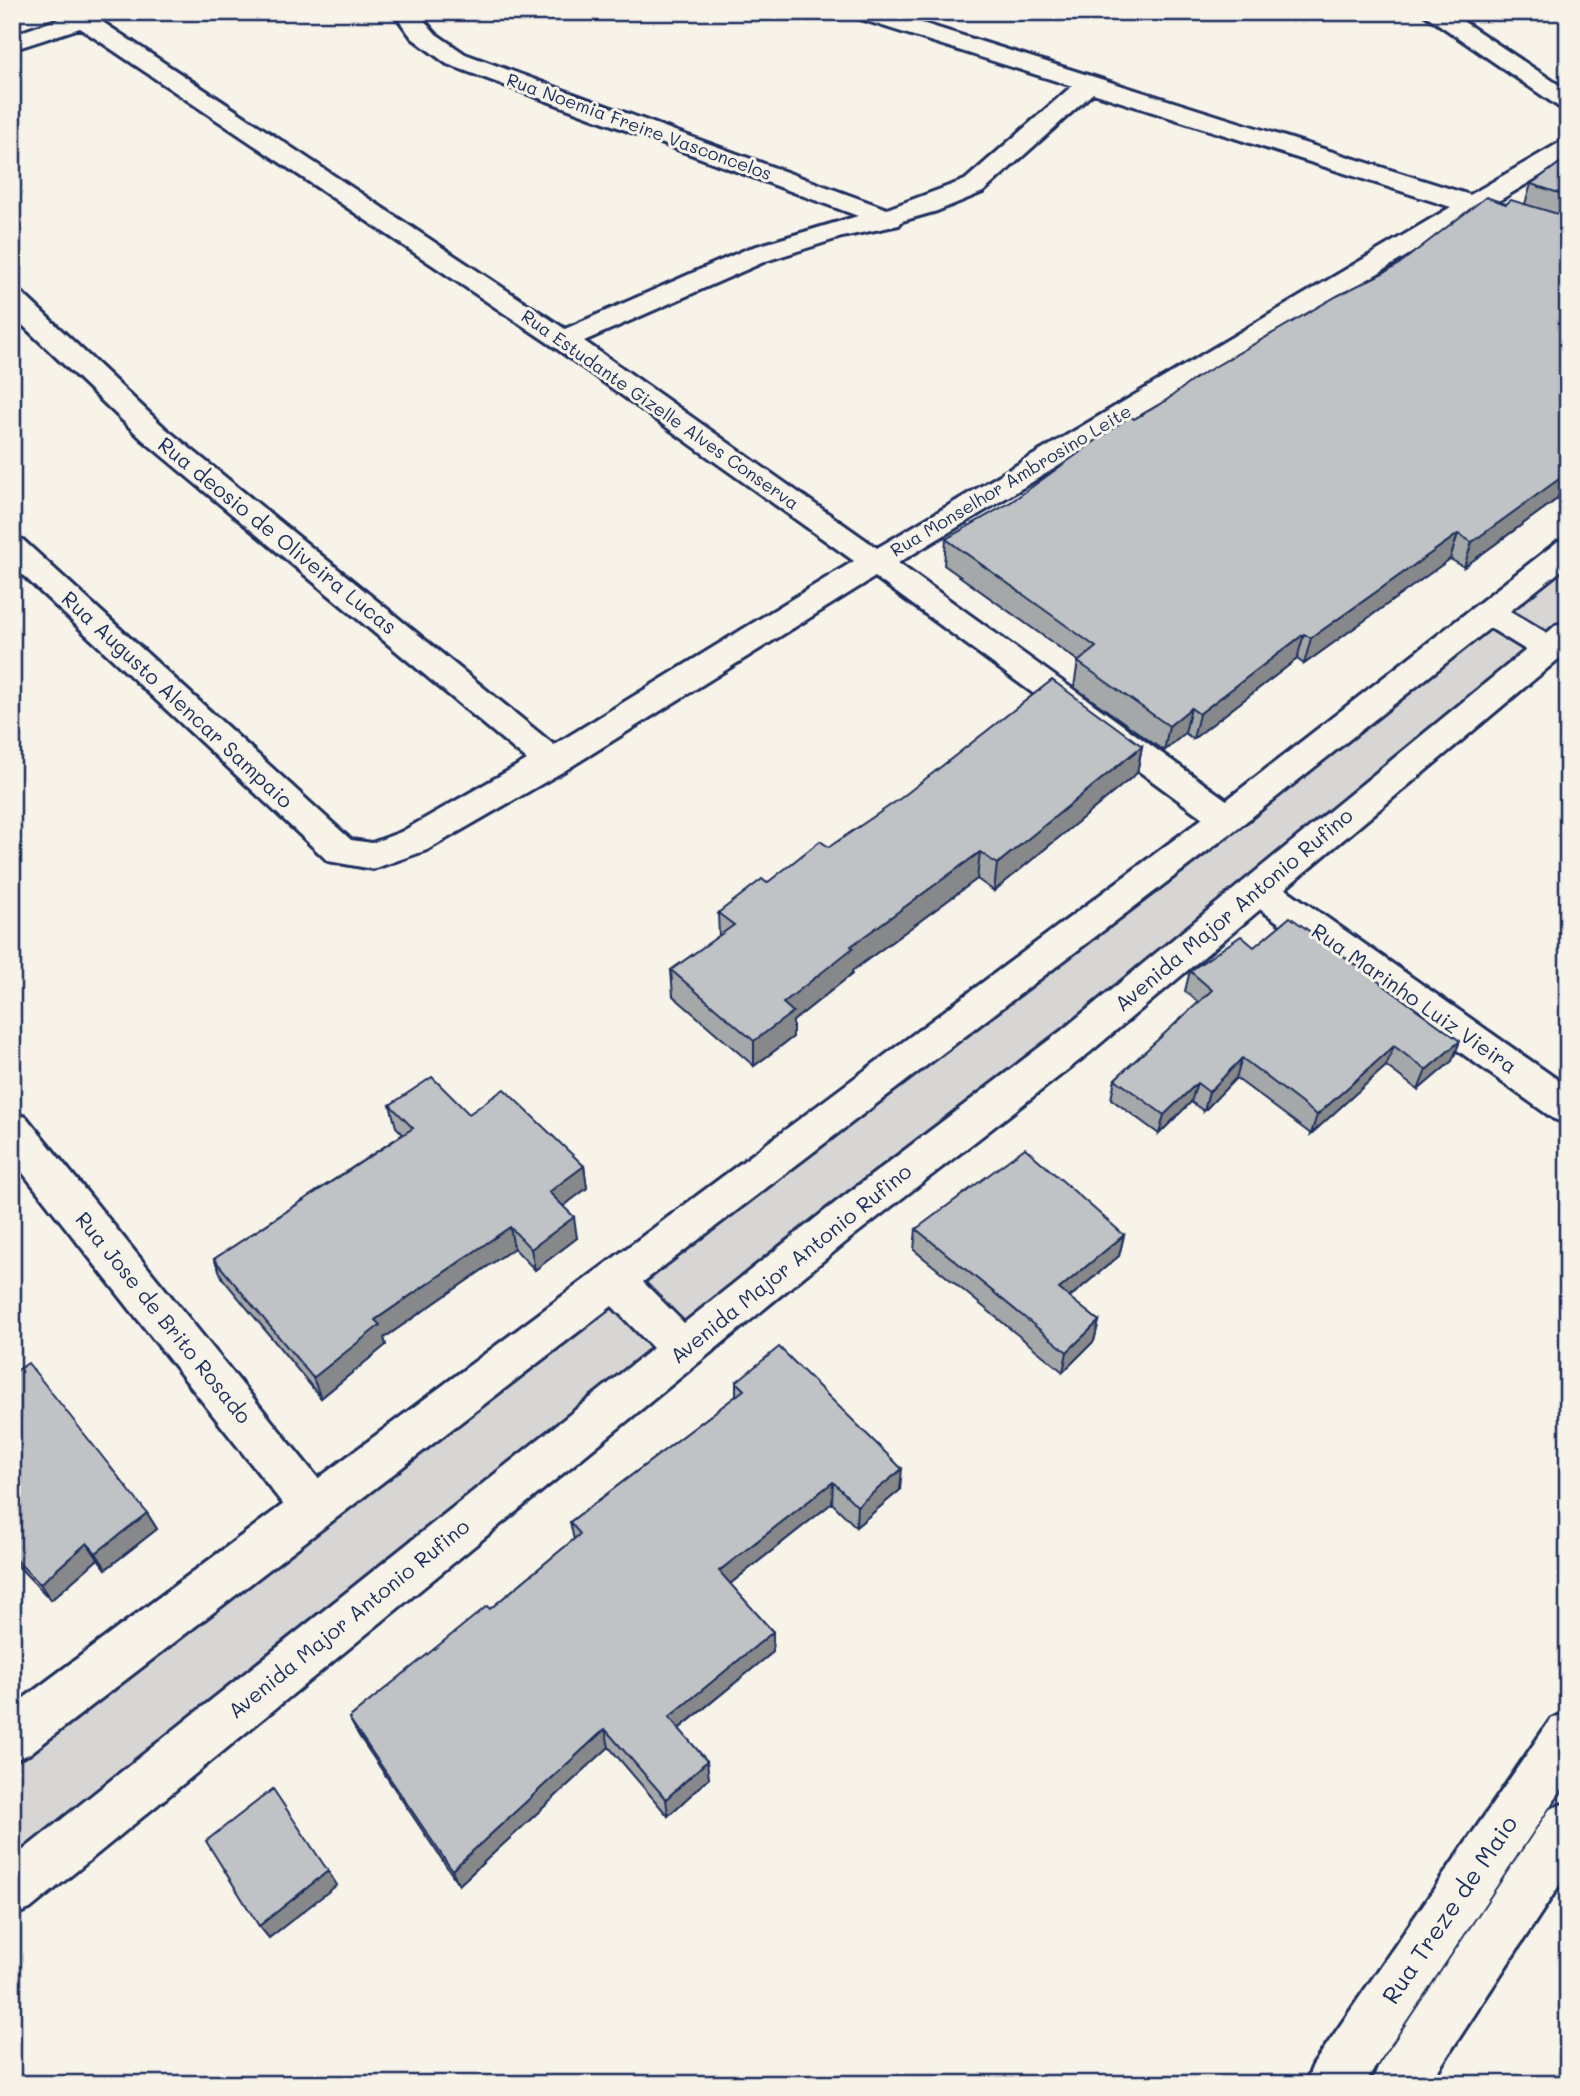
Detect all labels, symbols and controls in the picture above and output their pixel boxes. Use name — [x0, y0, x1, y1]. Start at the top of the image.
street label: Rua Noemia Freire Vasconcelos — [503, 67, 775, 185]
street label: Rua Estudante Gizelle Alves Conserva — [517, 304, 804, 515]
street label: Rua Monselhor Ambrosino Leite — [885, 398, 1135, 562]
street label: Rua deosio de Oliveira Lucas — [153, 430, 403, 640]
street label: Rua Augusto Alencar Sampaio — [57, 584, 299, 813]
street label: Avenida Major Antonio Rufino — [1108, 801, 1358, 1017]
street label: Rua Marinho Luiz Vieira — [1307, 917, 1523, 1079]
street label: Avenida Major Antonio Rufino — [664, 1157, 916, 1369]
street label: Rua Jose de Brito Rosado — [70, 1206, 258, 1429]
street label: Avenida Major Antonio Rufino — [222, 1512, 474, 1724]
street label: Rua Treze de Maio — [1374, 1809, 1523, 2009]

